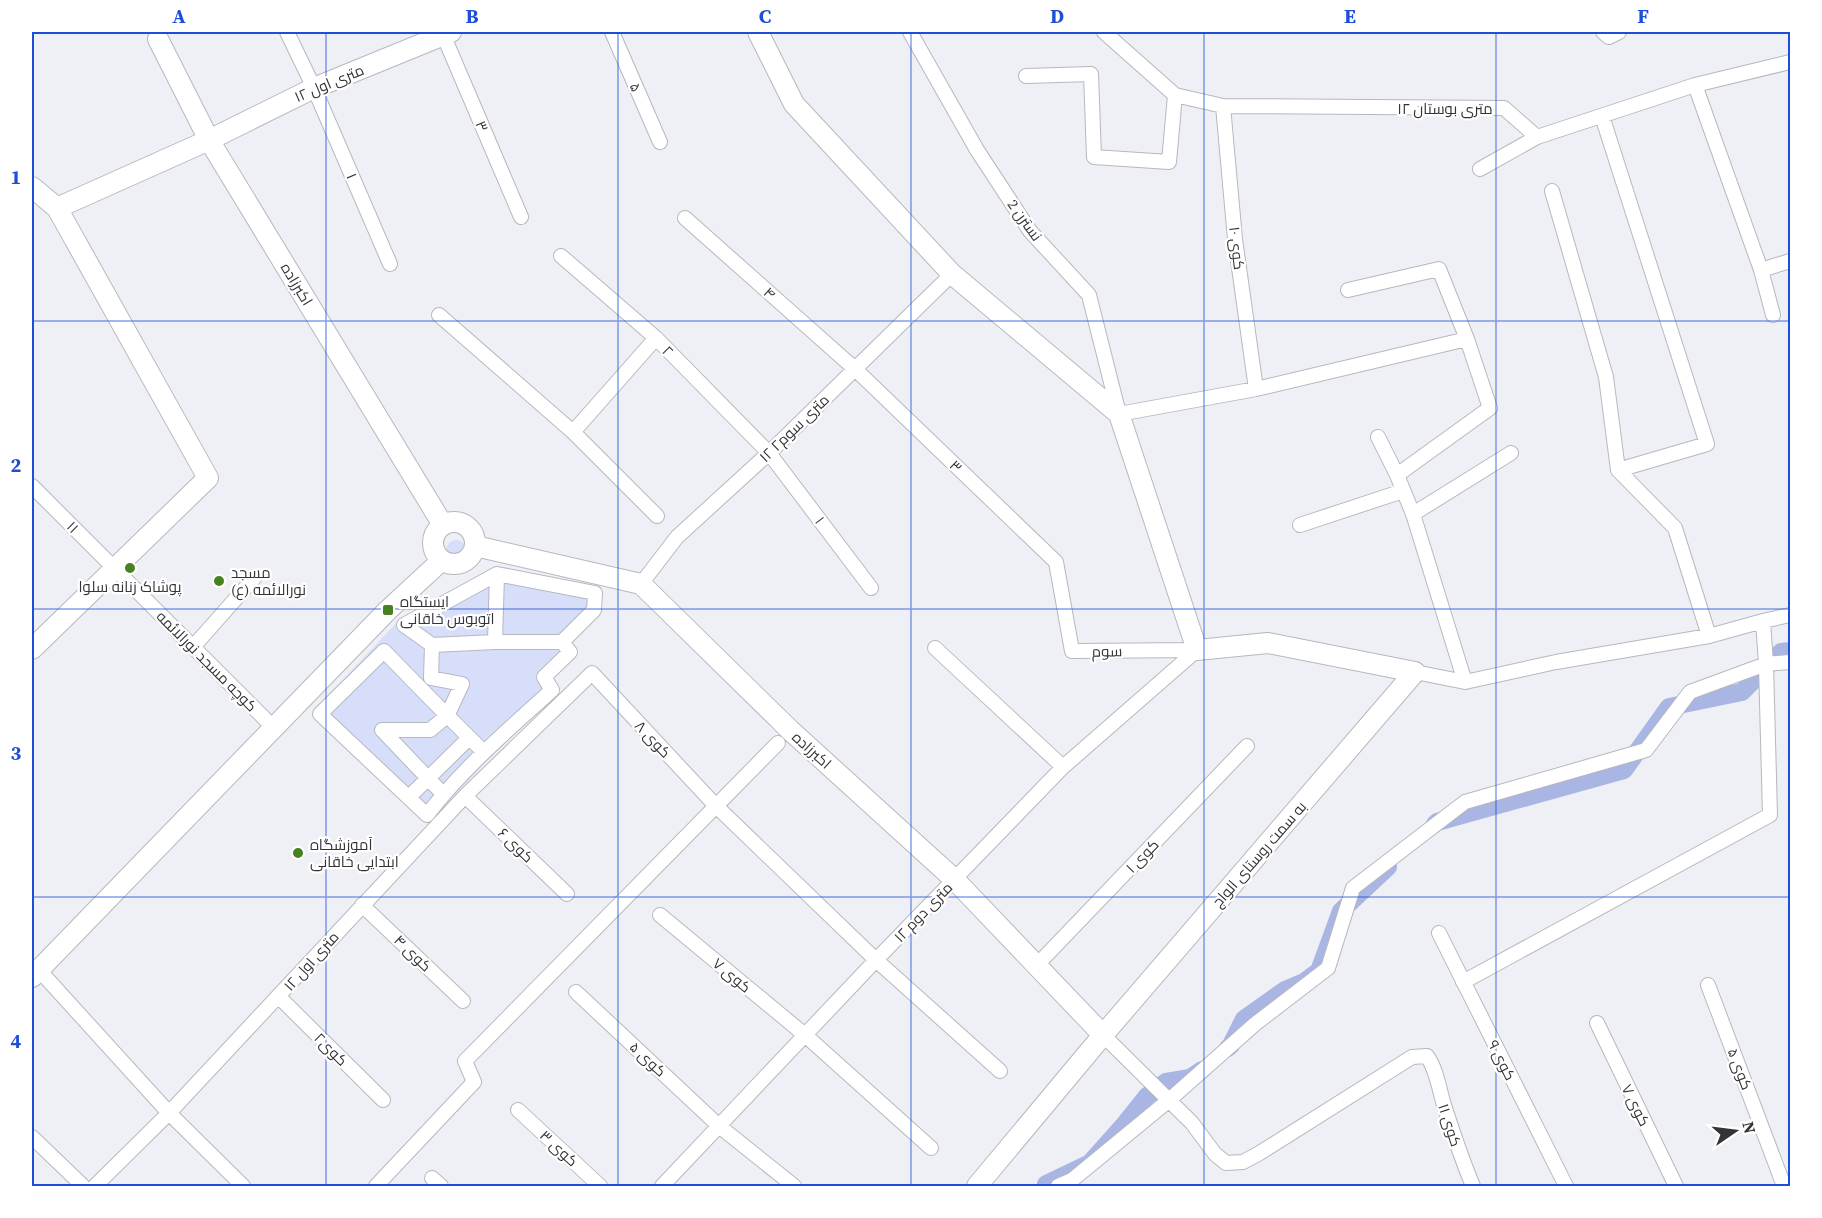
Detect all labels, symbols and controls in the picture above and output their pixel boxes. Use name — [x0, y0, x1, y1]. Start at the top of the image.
text: A — [172, 2, 186, 30]
text: B — [465, 2, 479, 30]
text: C — [759, 2, 771, 30]
text: D — [1050, 2, 1064, 30]
text: E — [1344, 2, 1356, 30]
text: F — [1637, 2, 1649, 30]
street label: ۱۲ متری اول — [291, 59, 367, 107]
street label: ۵ — [625, 79, 647, 95]
street label: ۱۲ متری بوستان — [1397, 98, 1493, 119]
street label: ۳ — [470, 117, 494, 135]
text: 1 — [11, 163, 21, 191]
street label: ۱ — [341, 170, 363, 182]
street label: نسترن 2 — [1003, 195, 1047, 245]
street label: کوی ۱۰ — [1224, 225, 1250, 271]
street label: اکبرزاده — [276, 259, 318, 309]
street label: ۴ — [759, 282, 781, 304]
street label: ۲ — [658, 341, 678, 361]
street label: ۱۲ متری سوم۲ — [754, 389, 834, 467]
text: 2 — [11, 451, 22, 479]
street label: ۳ — [945, 455, 967, 477]
street label: ۱ — [810, 512, 830, 528]
street label: ۱۱ — [62, 516, 84, 538]
marker: پوشاک زنانه سلوا — [123, 561, 137, 575]
place label: مسجد نورالائمه (ع) — [231, 562, 306, 601]
marker: مسجد نورالائمه (ع) — [212, 574, 226, 588]
place label: پوشاک زنانه سلوا — [78, 576, 182, 597]
place label: ایستگاه اتوبوس خاقانی — [400, 591, 495, 629]
marker: ایستگاه اتوبوس خاقانی — [381, 603, 395, 617]
street label: کوچه مسجد نورالائمه — [152, 606, 262, 716]
street label: سوم — [1092, 640, 1122, 662]
street label: کوی ۸ — [630, 716, 676, 762]
street label: اکبرزاده — [788, 727, 836, 773]
text: 3 — [11, 739, 22, 767]
street label: به سمت روستای الواج — [1207, 796, 1312, 912]
street label: کوی ۶ — [494, 823, 538, 867]
place label: آموزشگاه ابتدایی خاقانی — [310, 834, 399, 872]
street label: کوی ۱ — [1121, 834, 1163, 878]
marker: آموزشگاه ابتدایی خاقانی — [291, 846, 305, 860]
street label: ۱۲ متری دوم — [889, 877, 957, 947]
street label: ۱۲ متری اول — [279, 927, 343, 995]
street label: کوی ۴ — [390, 930, 436, 976]
street label: کوی ۷ — [708, 953, 756, 997]
text: 4 — [11, 1027, 22, 1055]
street label: کوی۲ — [310, 1028, 352, 1070]
street label: کوی ۹ — [1483, 1036, 1521, 1084]
street label: کوی ۵ — [625, 1037, 671, 1081]
street label: کوی ۵ — [1722, 1045, 1758, 1093]
street label: کوی ۷ — [1617, 1080, 1655, 1130]
street label: کوی ۱۱ — [1433, 1101, 1467, 1149]
north arrow — [1705, 1101, 1765, 1161]
text: N — [1737, 1119, 1762, 1136]
street label: کوی ۳ — [535, 1125, 583, 1171]

